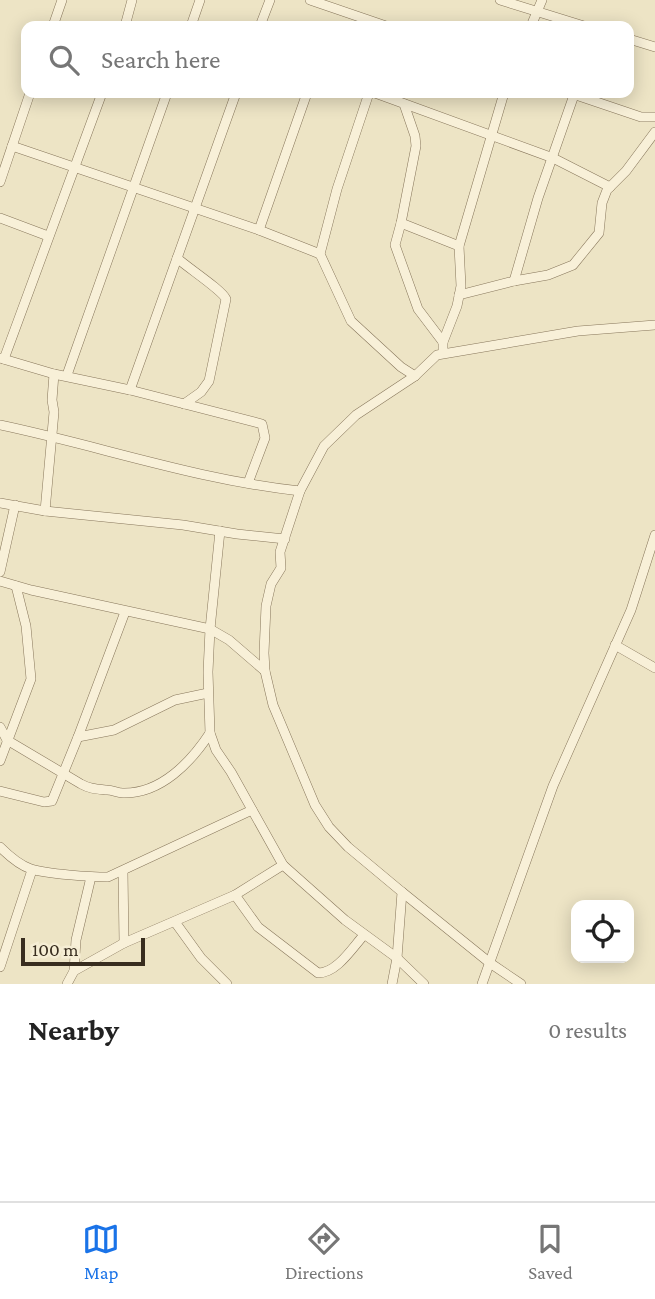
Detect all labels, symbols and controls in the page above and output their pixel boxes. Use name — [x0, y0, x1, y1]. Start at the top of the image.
search box — [21, 21, 634, 98]
icon: search — [45, 41, 83, 79]
text: Search here — [101, 45, 220, 74]
map controls — [571, 900, 634, 963]
button: locate — [571, 900, 634, 963]
scale bar — [21, 935, 145, 967]
text: 100 m — [32, 939, 79, 960]
text: Nearby — [28, 1013, 119, 1046]
text: 0 results — [548, 1017, 627, 1043]
tab: Map — [82, 1220, 120, 1283]
tab: Directions — [285, 1220, 364, 1283]
tab: Saved — [528, 1220, 573, 1283]

